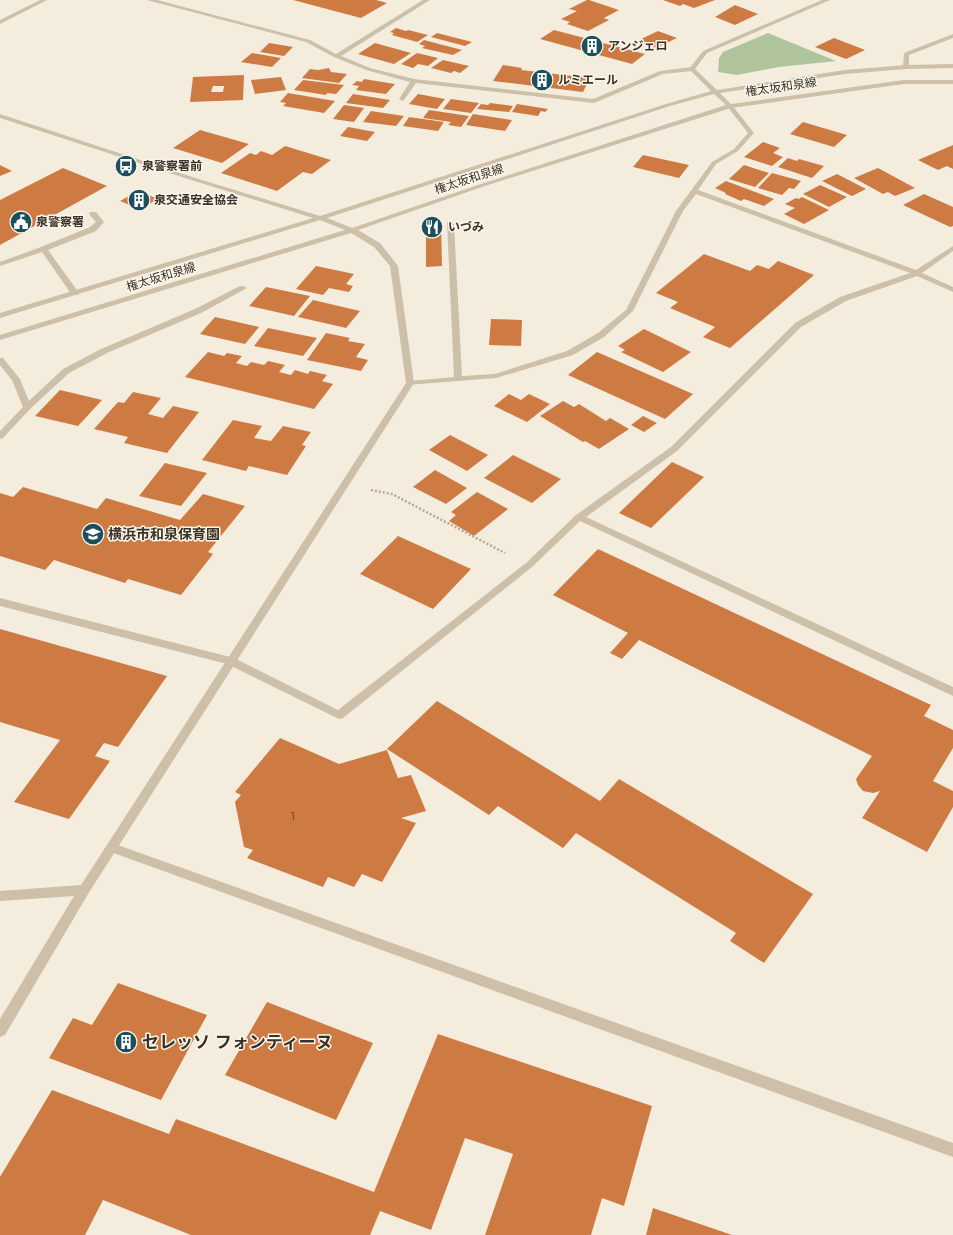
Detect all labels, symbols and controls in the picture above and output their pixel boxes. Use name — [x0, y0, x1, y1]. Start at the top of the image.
building icon: アンジェロ — [579, 33, 605, 59]
place label: アンジェロ — [608, 38, 668, 53]
building icon: ルミエール — [529, 67, 555, 93]
place label: ルミエール — [558, 72, 618, 87]
street label: 権太坂和泉線 — [744, 74, 818, 99]
bus stop icon: 泉警察署前 — [113, 153, 139, 179]
place label: 泉警察署前 — [142, 158, 202, 173]
street label: 権太坂和泉線 — [432, 160, 505, 197]
building icon: 泉交通安全協会 — [126, 187, 152, 213]
place label: 泉交通安全協会 — [154, 192, 238, 207]
public building icon: 泉警察署 — [8, 209, 34, 235]
place label: 泉警察署 — [36, 214, 84, 229]
restaurant icon: いづみ — [419, 214, 445, 240]
place label: いづみ — [448, 219, 484, 234]
street label: 権太坂和泉線 — [124, 259, 197, 294]
school or university icon: 横浜市和泉保育園 — [80, 521, 106, 547]
place label: 横浜市和泉保育園 — [108, 525, 220, 543]
house number: 1 — [291, 808, 295, 823]
building icon: セレッソ フォンティーヌ — [113, 1029, 139, 1055]
place label: セレッソ フォンティーヌ — [142, 1032, 333, 1052]

